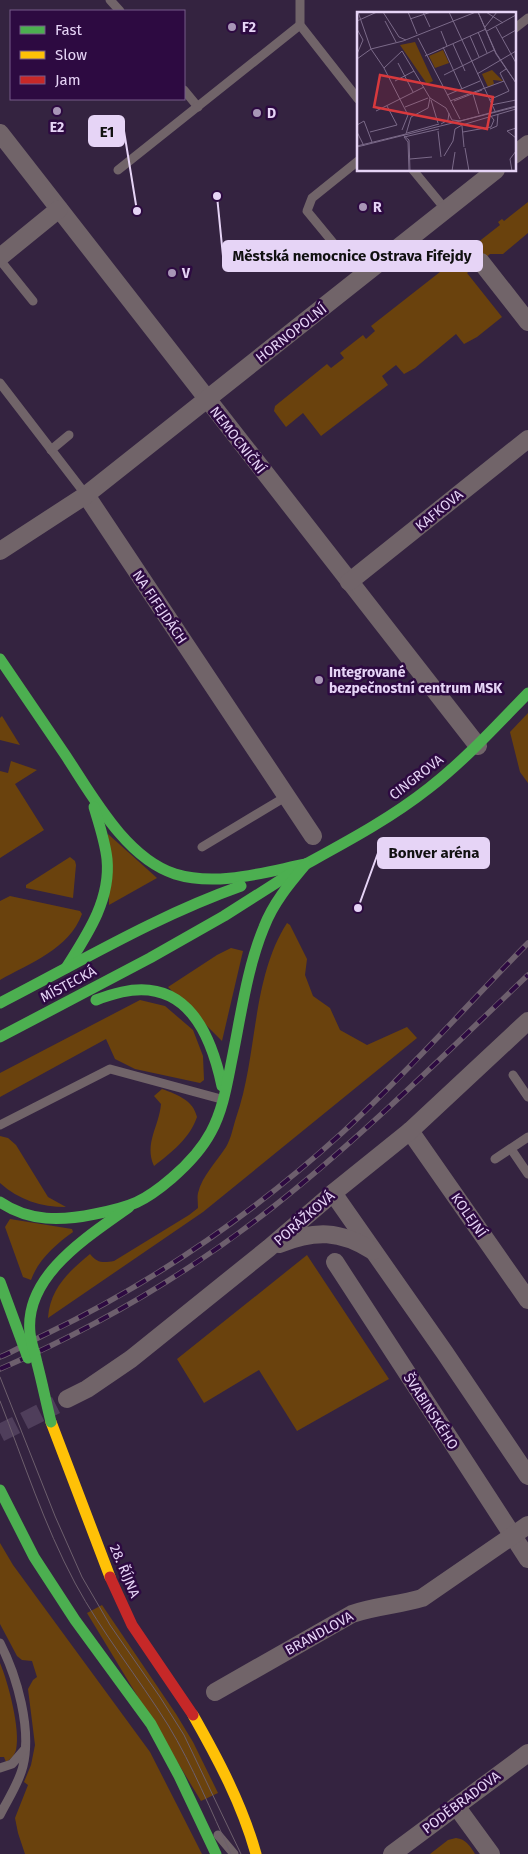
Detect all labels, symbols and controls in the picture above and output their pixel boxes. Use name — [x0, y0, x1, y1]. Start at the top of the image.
legend — [10, 10, 185, 100]
inset map — [357, 12, 516, 171]
place label: F2 — [242, 19, 256, 36]
text: Fast — [55, 21, 82, 39]
marker: F2 — [226, 21, 238, 33]
text: Slow — [55, 46, 87, 64]
text: Jam — [55, 71, 81, 89]
marker: E2 — [51, 105, 63, 117]
place label: D — [267, 105, 276, 122]
marker: D — [251, 107, 263, 119]
callout: E1 — [89, 116, 124, 146]
place label: E2 — [50, 119, 64, 136]
text: E1 — [100, 123, 114, 141]
place label: R — [373, 199, 382, 216]
marker: R — [357, 201, 369, 213]
callout: Městská nemocnice Ostrava Fifejdy — [223, 241, 482, 271]
text: Městská nemocnice Ostrava Fifejdy — [233, 247, 472, 265]
place label: V — [181, 265, 191, 282]
marker: V — [166, 267, 178, 279]
street label: HORNOPOLNÍ — [252, 300, 330, 366]
street label: NEMOCNIČNÍ — [206, 403, 270, 477]
street label: KAFKOVA — [412, 486, 467, 535]
street label: NA FIFEJDÁCH — [129, 567, 191, 647]
place label: Integrované bezpečnostní centrum MSK — [329, 664, 503, 697]
marker: Integrované bezpečnostní centrum MSK — [313, 674, 325, 686]
street label: CINGROVA — [386, 751, 447, 804]
callout: Bonver aréna — [378, 838, 489, 868]
text: Bonver aréna — [389, 844, 479, 862]
street label: MÍSTECKÁ — [37, 962, 99, 1006]
street label: PORÁŽKOVÁ — [270, 1187, 338, 1249]
street label: KOLEJNÍ — [447, 1189, 491, 1241]
street label: ŠVABINSKÉHO — [400, 1369, 462, 1453]
street label: 28. ŘÍJNA — [106, 1542, 144, 1600]
street label: BRANDLOVA — [282, 1608, 356, 1659]
street label: PODĚBRADOVA — [418, 1767, 504, 1837]

